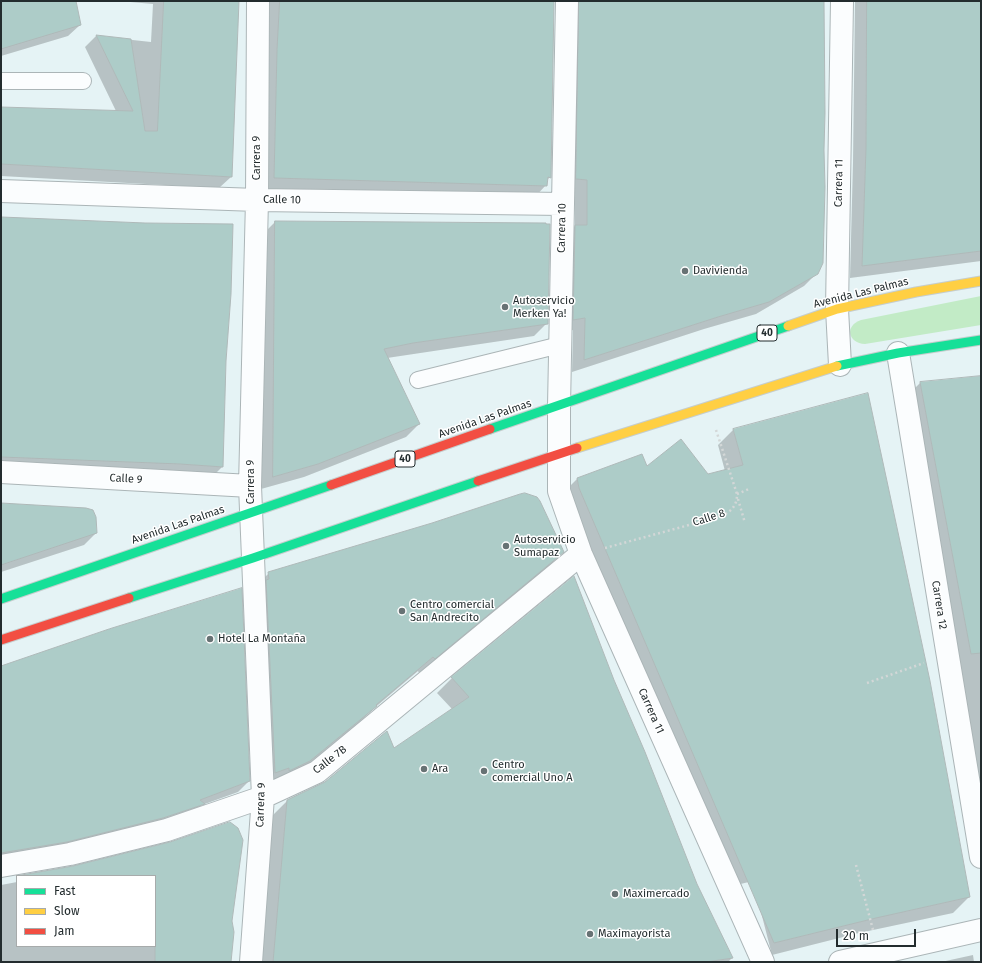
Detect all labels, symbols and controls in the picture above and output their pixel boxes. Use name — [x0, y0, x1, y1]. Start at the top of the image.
street label: Carrera 9 — [250, 136, 264, 180]
street label: Carrera 11 — [832, 159, 846, 207]
street label: Calle 10 — [263, 193, 301, 207]
street label: Carrera 10 — [555, 203, 569, 253]
place label: Davivienda — [693, 264, 748, 278]
marker: Davivienda — [680, 266, 690, 276]
street label: Avenida Las Palmas — [812, 275, 910, 311]
place label: Autoservicio Merken Ya! — [513, 294, 575, 320]
marker: Autoservicio Merken Ya! — [500, 302, 510, 312]
road number: 40 — [757, 325, 777, 341]
street label: Avenida Las Palmas — [437, 397, 533, 441]
road number: 40 — [395, 451, 415, 467]
street label: Carrera 9 — [244, 460, 258, 504]
street label: Calle 9 — [109, 472, 143, 486]
street label: Avenida Las Palmas — [130, 503, 226, 547]
street label: Calle 8 — [691, 507, 727, 529]
place label: Autoservicio Sumapaz — [514, 533, 576, 559]
marker: Autoservicio Sumapaz — [501, 541, 511, 551]
street label: Carrera 12 — [929, 580, 949, 630]
place label: Centro comercial San Andrecito — [410, 598, 494, 624]
marker: Centro comercial San Andrecito — [397, 606, 407, 616]
place label: Hotel La Montaña — [218, 632, 306, 646]
marker: Hotel La Montaña — [205, 634, 215, 644]
street label: Carrera 11 — [635, 686, 667, 736]
street label: Calle 7B — [311, 743, 349, 777]
place label: Centro comercial Uno A — [492, 758, 573, 784]
place label: Ara — [432, 762, 448, 776]
marker: Ara — [419, 764, 429, 774]
marker: Centro comercial Uno A — [479, 766, 489, 776]
street label: Carrera 9 — [254, 782, 268, 828]
legend — [16, 875, 156, 947]
text: Fast — [54, 884, 76, 898]
place label: Maximercado — [623, 887, 689, 901]
marker: Maximercado — [610, 889, 620, 899]
text: Slow — [54, 904, 80, 918]
scale bar — [838, 921, 918, 947]
text: Jam — [54, 924, 74, 938]
place label: Maximayorista — [598, 927, 670, 941]
marker: Maximayorista — [585, 929, 595, 939]
text: 20 m — [843, 929, 869, 943]

